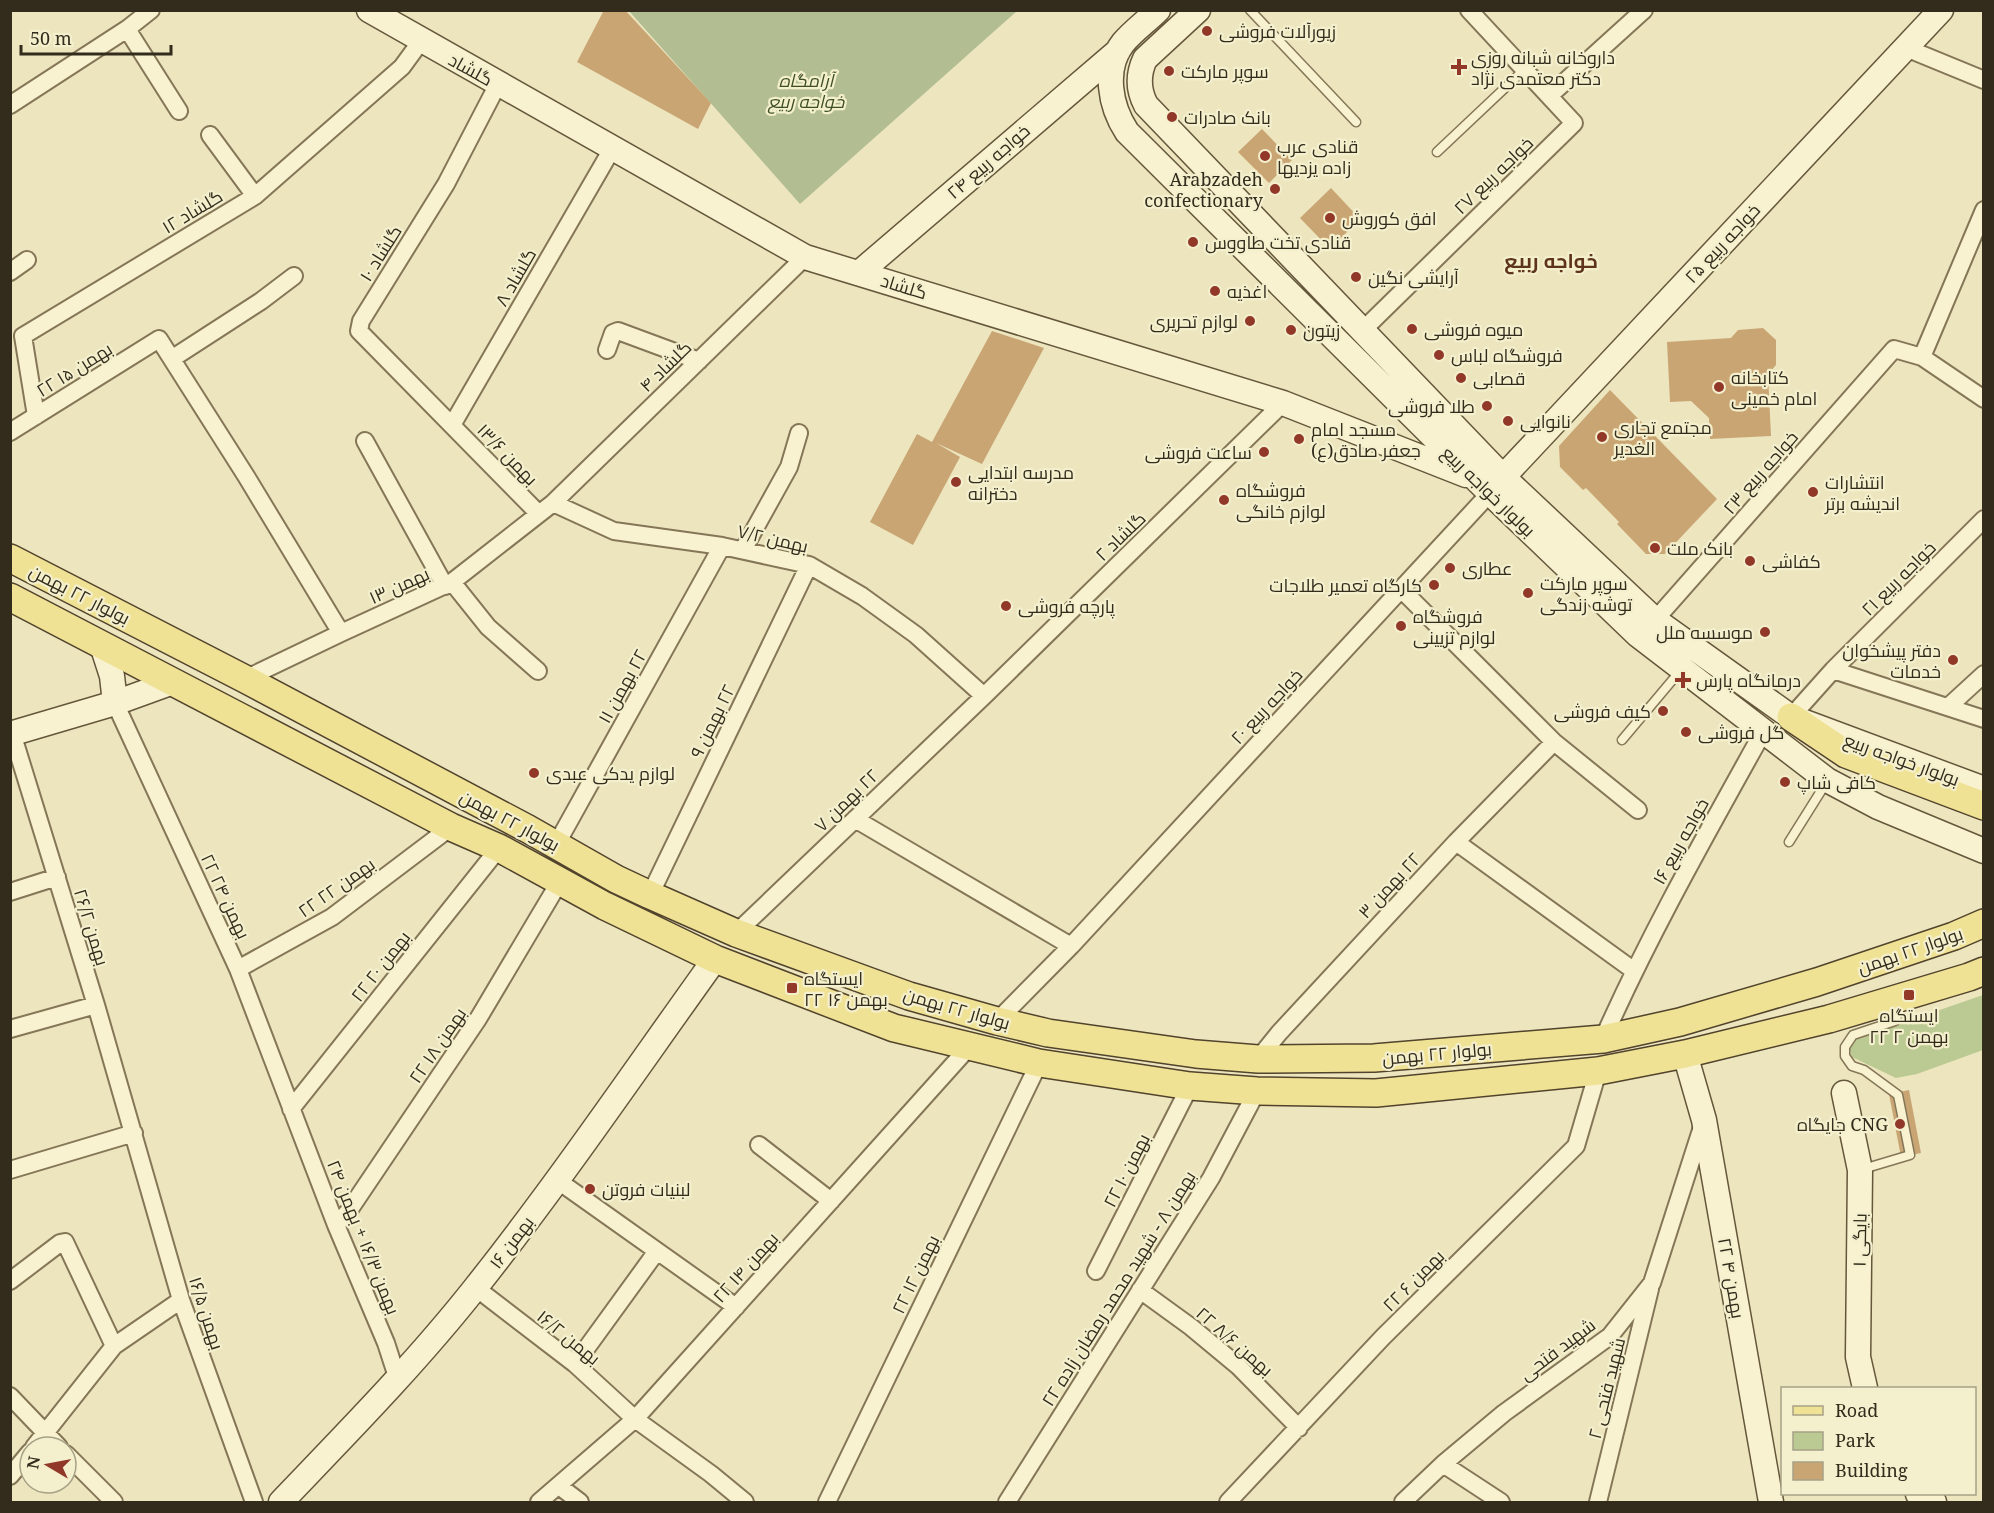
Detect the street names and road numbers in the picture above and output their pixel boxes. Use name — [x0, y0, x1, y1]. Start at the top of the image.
street label: گلشاد — [445, 47, 497, 91]
street label: خواجه ربیع ۲۴ — [941, 118, 1035, 204]
street label: خواجه ربیع ۲۷ — [1448, 131, 1539, 220]
street label: گلشاد ۱۲ — [157, 183, 227, 239]
street label: خواجه ربیع ۲۵ — [1679, 198, 1766, 289]
street label: گلشاد ۱۰ — [353, 220, 407, 286]
street label: گلشاد ۸ — [489, 244, 541, 310]
street label: گلشاد — [878, 268, 930, 304]
street label: گلشاد ۴ — [634, 335, 696, 397]
street label: ۲۲ بهمن ۱۵ — [32, 336, 116, 402]
street label: بهمن ۱۳/۶ — [472, 418, 544, 490]
street label: خواجه ربیع ۲۳ — [1717, 425, 1804, 519]
street label: بولوار خواجه ربیع — [1436, 440, 1541, 542]
street label: گلشاد ۲ — [1090, 506, 1150, 566]
street label: بهمن ۷/۲ — [735, 518, 811, 558]
street label: خواجه ربیع ۲۱ — [1855, 535, 1941, 621]
street label: بولوار ۲۲ بهمن — [26, 558, 134, 630]
street label: بهمن ۱۳ — [365, 561, 433, 609]
street label: ٢٢ بهمن ١١ — [592, 645, 652, 727]
street label: خواجه ربیع ۲۰ — [1225, 663, 1308, 750]
street label: ٢٢ بهمن ۹ — [684, 680, 740, 762]
street label: بولوار خواجه ربیع — [1841, 727, 1963, 792]
street label: ٢٢ بهمن ٧ — [809, 763, 883, 837]
street label: بولوار ۲۲ بهمن — [456, 784, 564, 856]
street label: خواجه ربیع ۱۶ — [1646, 793, 1714, 889]
street label: ٢٢ بهمن ۳ — [1352, 847, 1426, 923]
street label: ۲۲ بهمن ۲۴ — [196, 850, 256, 942]
street label: ۲۲ بهمن ۲۲ — [293, 852, 379, 922]
street label: بهمن ۲۶/۲ — [69, 886, 115, 968]
street label: بولوار ۲۲ بهمن — [1854, 921, 1966, 979]
street label: ۲۲ بهمن ۲۰ — [345, 926, 415, 1006]
street label: بولوار ۲۲ بهمن — [901, 981, 1013, 1035]
street label: ۲۲ بهمن ۱۸ — [403, 1002, 471, 1088]
street label: بولوار ۲۲ بهمن — [1381, 1036, 1493, 1070]
street label: ۲۲ بهمن ۱۰ — [1097, 1129, 1155, 1211]
street label: بهمن ۱۶/۳ + بهمن ۲۴ — [322, 1156, 406, 1318]
street label: ۲۲ بهمن ۸ - شهید محمد رمضان زاده — [1035, 1166, 1201, 1410]
street label: بهمن ۱۶ — [483, 1211, 539, 1273]
street label: بایگی ۱ — [1847, 1213, 1871, 1267]
street label: ۲۲ بهمن ۱۴ — [707, 1227, 783, 1307]
street label: ۲۲ بهمن ۱۲ — [886, 1231, 944, 1317]
street label: ۲۲ بهمن ۴ — [1713, 1236, 1751, 1320]
street label: ۲۲ بهمن ۶ — [1377, 1244, 1449, 1316]
street label: بهمن ۱۶/۵ — [184, 1273, 230, 1353]
street label: ۲۲ بهمن ۸/۶ — [1191, 1301, 1279, 1381]
street label: بهمن ۱۶/۲ — [532, 1304, 606, 1370]
street label: شهید فتحی — [1514, 1313, 1600, 1385]
street label: شهید فتحی ۲ — [1582, 1335, 1630, 1441]

